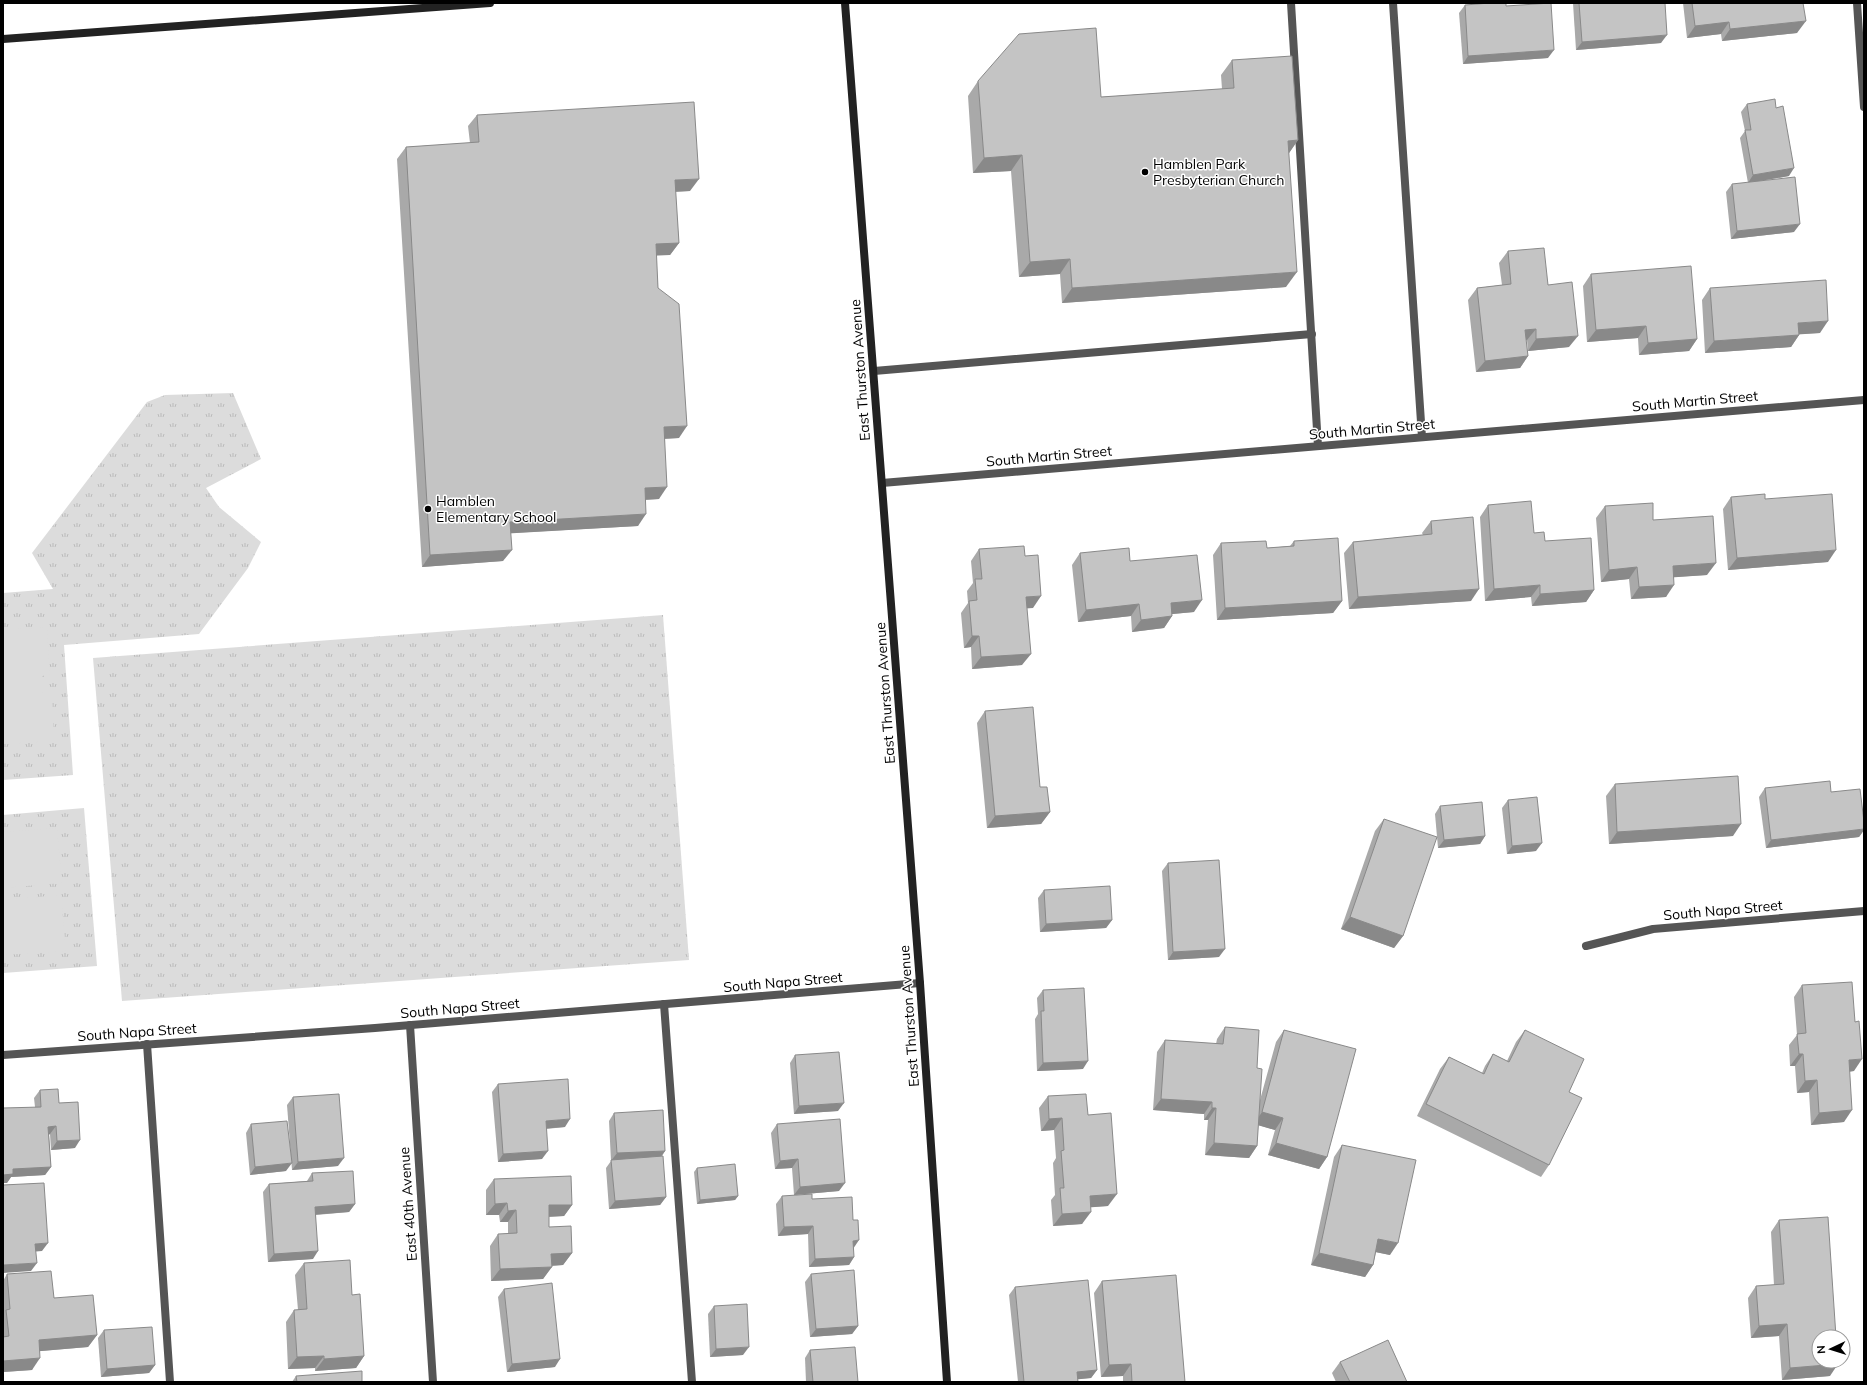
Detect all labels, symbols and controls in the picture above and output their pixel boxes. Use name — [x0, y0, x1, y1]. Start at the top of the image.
place label: Hamblen Park Presbyterian Church — [1153, 155, 1284, 189]
marker: Hamblen Park Presbyterian Church — [1140, 167, 1150, 177]
street label: East Thurston Avenue — [846, 299, 874, 441]
street label: South Martin Street — [1631, 387, 1759, 415]
street label: South Martin Street — [1308, 415, 1436, 443]
street label: South Martin Street — [985, 442, 1113, 470]
place label: Hamblen Elementary School — [436, 492, 556, 526]
marker: Hamblen Elementary School — [423, 504, 433, 514]
street label: East Thurston Avenue — [871, 622, 899, 764]
street label: South Napa Street — [1663, 896, 1783, 924]
street label: East Thurston Avenue — [895, 945, 923, 1087]
street label: South Napa Street — [723, 968, 843, 996]
street label: South Napa Street — [400, 994, 520, 1022]
street label: South Napa Street — [77, 1019, 197, 1045]
street label: East 40th Avenue — [395, 1146, 421, 1262]
north arrow — [1811, 1329, 1851, 1369]
text: N — [1814, 1345, 1828, 1354]

